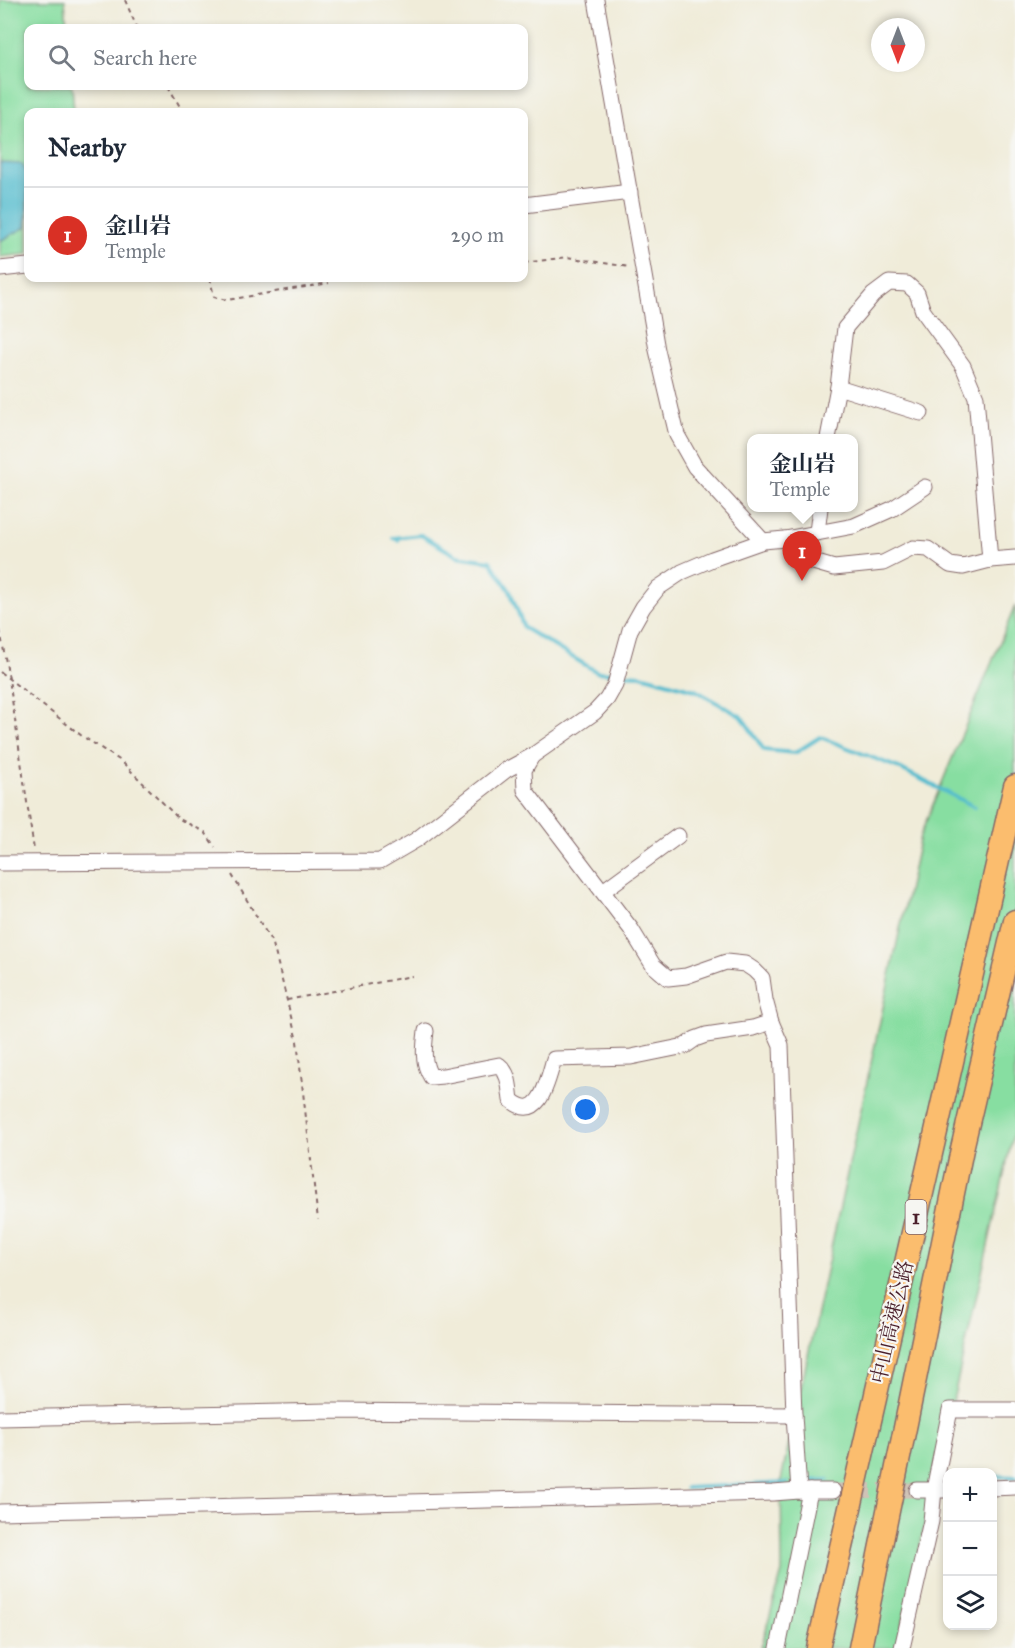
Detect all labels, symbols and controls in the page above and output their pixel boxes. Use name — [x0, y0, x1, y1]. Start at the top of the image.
north arrow — [871, 18, 925, 72]
search box — [24, 24, 528, 90]
icon: search — [45, 41, 78, 74]
text: Search here — [93, 44, 197, 71]
text: Nearby — [48, 131, 126, 163]
text: 金山岩 — [105, 212, 171, 239]
text: 1 — [64, 223, 71, 247]
text: 290 m — [451, 223, 504, 247]
text: Temple — [105, 239, 166, 263]
popup — [747, 434, 858, 512]
text: 金山岩 — [769, 450, 836, 477]
text: Temple — [769, 477, 830, 501]
pin: 1 — [782, 532, 822, 581]
your location — [571, 1095, 600, 1124]
road number: 1 — [906, 1200, 926, 1234]
street label: 中山高速公路 — [865, 1258, 919, 1386]
map controls — [943, 1468, 997, 1630]
button: + — [943, 1468, 997, 1522]
button: − — [943, 1522, 997, 1576]
button: layers — [943, 1576, 997, 1630]

